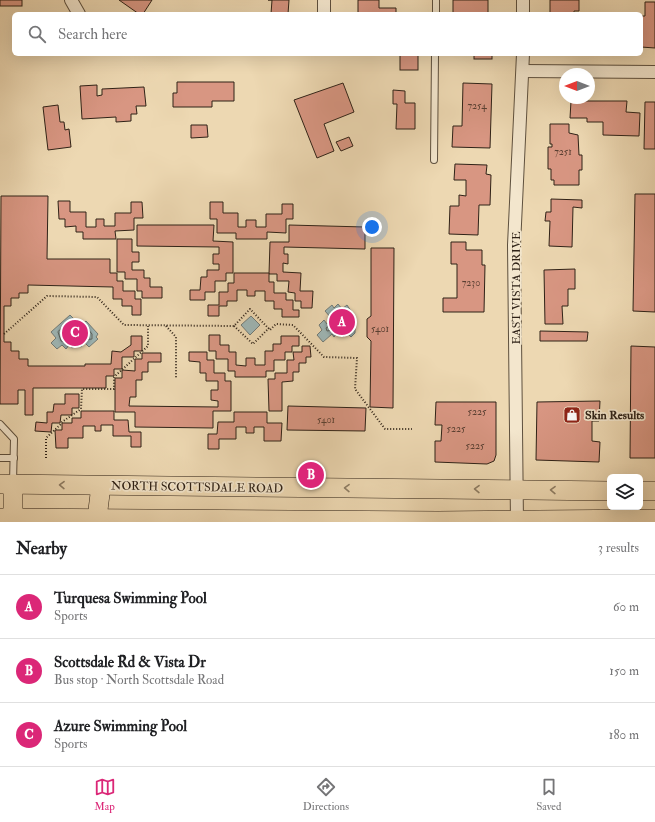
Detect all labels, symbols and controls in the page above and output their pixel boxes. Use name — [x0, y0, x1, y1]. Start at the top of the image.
search box — [12, 12, 643, 56]
icon: search — [26, 23, 48, 45]
text: Search here — [58, 25, 127, 44]
north arrow — [559, 68, 595, 104]
house number: 7254 — [467, 100, 487, 112]
house number: 7251 — [554, 146, 572, 158]
your location — [362, 217, 382, 237]
street label: EAST VISTA DRIVE — [509, 231, 524, 345]
house number: 7230 — [462, 277, 480, 289]
pin: A — [329, 307, 355, 337]
pin: C — [62, 318, 88, 348]
house number: 5401 — [371, 323, 390, 335]
shop icon: Skin Results — [562, 405, 582, 425]
house number: 5225 — [468, 406, 487, 418]
place label: Skin Results — [585, 408, 644, 423]
house number: 5401 — [317, 414, 336, 426]
house number: 5225 — [447, 423, 466, 435]
house number: 5225 — [466, 440, 485, 452]
pin: B — [298, 460, 324, 490]
map controls — [607, 474, 643, 510]
button: layers — [607, 474, 643, 510]
street label: NORTH SCOTTSDALE ROAD — [111, 478, 283, 497]
one-way arrow — [59, 481, 65, 489]
one-way arrow — [344, 484, 350, 492]
one-way arrow — [474, 485, 480, 494]
one-way arrow — [550, 486, 556, 494]
text: Nearby — [16, 538, 67, 559]
text: 3 results — [598, 540, 639, 556]
text: Turquesa Swimming Pool — [54, 589, 207, 608]
text: A — [25, 599, 33, 615]
text: 60 m — [613, 599, 639, 615]
text: Sports — [54, 608, 88, 624]
text: Scottsdale Rd & Vista Dr — [54, 653, 206, 672]
text: B — [25, 663, 33, 679]
text: 150 m — [609, 663, 639, 679]
text: Bus stop · North Scottsdale Road — [54, 672, 224, 688]
text: Azure Swimming Pool — [54, 717, 187, 736]
text: C — [24, 727, 34, 743]
text: 180 m — [609, 727, 639, 743]
text: Sports — [54, 736, 88, 752]
tab: Map — [94, 776, 116, 813]
tab: Directions — [303, 776, 349, 813]
tab: Saved — [536, 776, 561, 813]

